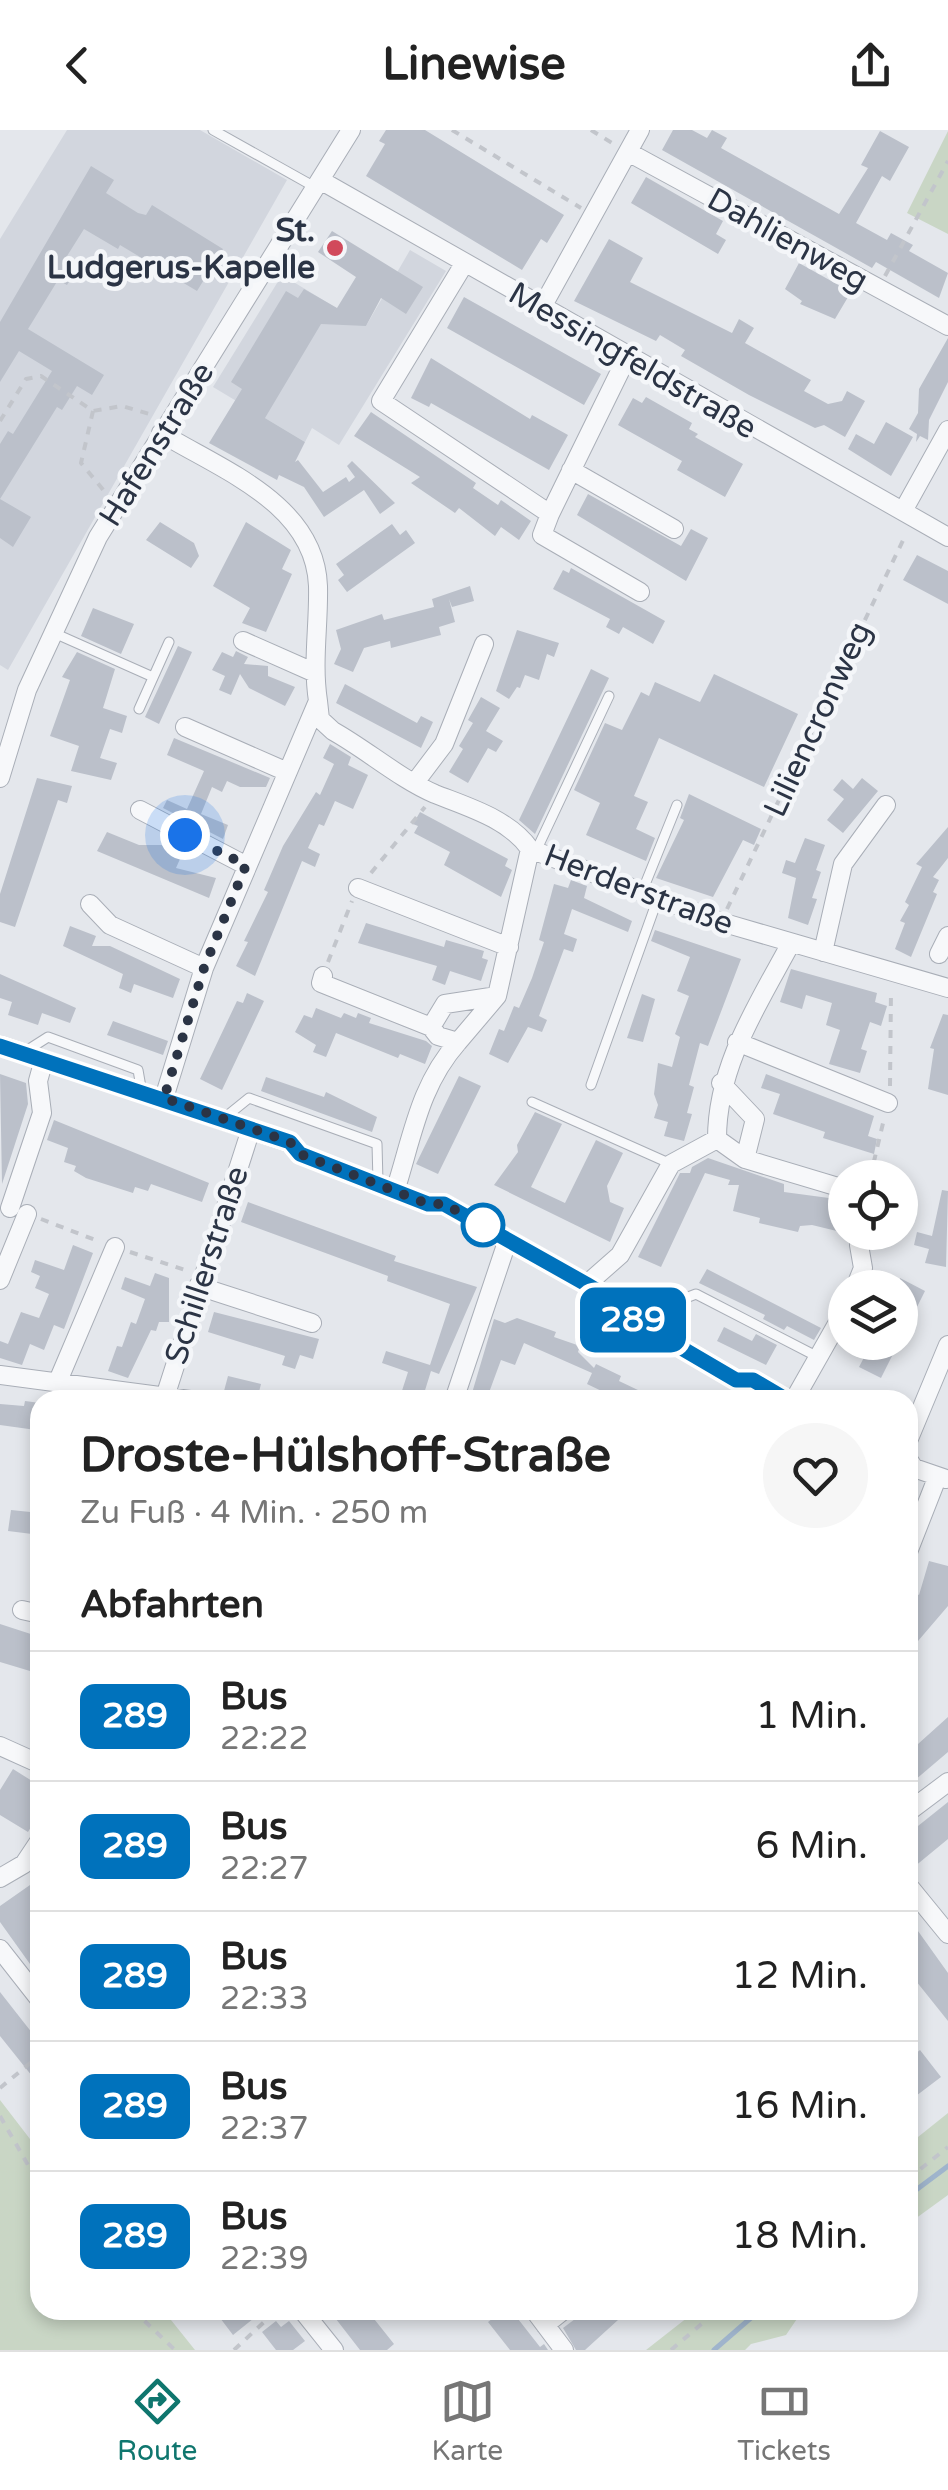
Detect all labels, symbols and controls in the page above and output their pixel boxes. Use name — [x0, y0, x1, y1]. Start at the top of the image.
icon: back — [50, 38, 105, 93]
text: Linewise — [382, 38, 566, 92]
icon: share — [843, 38, 898, 93]
street label: Dahlienweg — [701, 180, 875, 300]
place label: St. Ludgerus-Kapelle — [47, 212, 315, 287]
marker: St. Ludgerus-Kapelle — [324, 237, 346, 259]
street label: Messingfeldstraße — [502, 274, 763, 447]
street label: Hafenstraße — [91, 356, 222, 533]
street label: Liliencronweg — [756, 616, 880, 823]
your location — [160, 810, 210, 860]
street label: Herderstraße — [539, 836, 739, 943]
map controls — [828, 1160, 918, 1360]
button: locate — [828, 1160, 918, 1250]
street label: Schillerstraße — [157, 1162, 257, 1369]
unlabelled marker — [462, 1204, 504, 1246]
button: layers — [828, 1270, 918, 1360]
line badge: 289 — [576, 1288, 690, 1352]
text: 289 — [600, 1299, 666, 1341]
button: heart — [763, 1423, 868, 1528]
text: Droste-Hülshoff-Straße — [80, 1427, 611, 1485]
text: Zu Fuß · 4 Min. · 250 m — [80, 1494, 428, 1532]
text: Abfahrten — [80, 1582, 264, 1628]
text: Bus — [220, 1674, 287, 1720]
text: 1 Min. — [755, 1693, 868, 1739]
text: 289 — [102, 1695, 168, 1737]
text: 22:22 — [220, 1720, 309, 1758]
text: Bus — [220, 1804, 287, 1850]
text: 6 Min. — [755, 1823, 868, 1869]
text: 289 — [102, 1825, 168, 1867]
text: 22:27 — [220, 1850, 309, 1888]
text: Bus — [220, 1934, 287, 1980]
text: 12 Min. — [732, 1953, 868, 1999]
text: 289 — [102, 1955, 168, 1997]
text: 22:33 — [220, 1980, 309, 2018]
text: Bus — [220, 2064, 287, 2110]
text: 16 Min. — [732, 2083, 868, 2129]
text: 289 — [102, 2085, 168, 2127]
text: 22:37 — [220, 2110, 309, 2148]
text: Bus — [220, 2194, 287, 2240]
text: 18 Min. — [732, 2213, 868, 2259]
text: 289 — [102, 2215, 168, 2257]
text: 22:39 — [220, 2240, 309, 2278]
tab: Route — [117, 2374, 197, 2468]
tab: Karte — [432, 2374, 503, 2468]
tab: Tickets — [737, 2374, 831, 2468]

